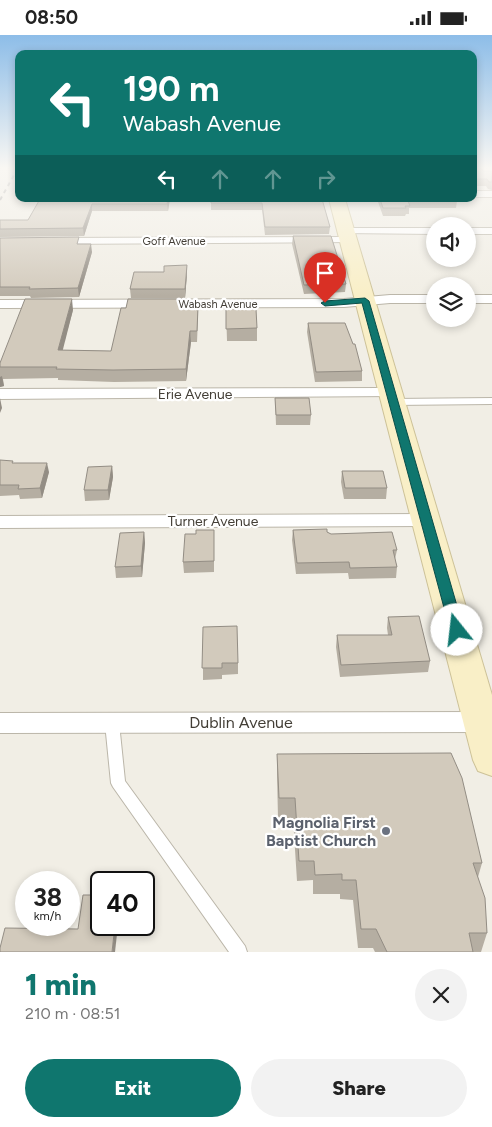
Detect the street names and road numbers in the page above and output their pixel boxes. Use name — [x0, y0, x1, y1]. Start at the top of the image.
street label: Goff Avenue — [143, 235, 205, 248]
street label: Wabash Avenue — [179, 298, 257, 311]
street label: Erie Avenue — [158, 386, 233, 403]
street label: Turner Avenue — [168, 513, 259, 530]
street label: Dublin Avenue — [189, 713, 293, 732]

